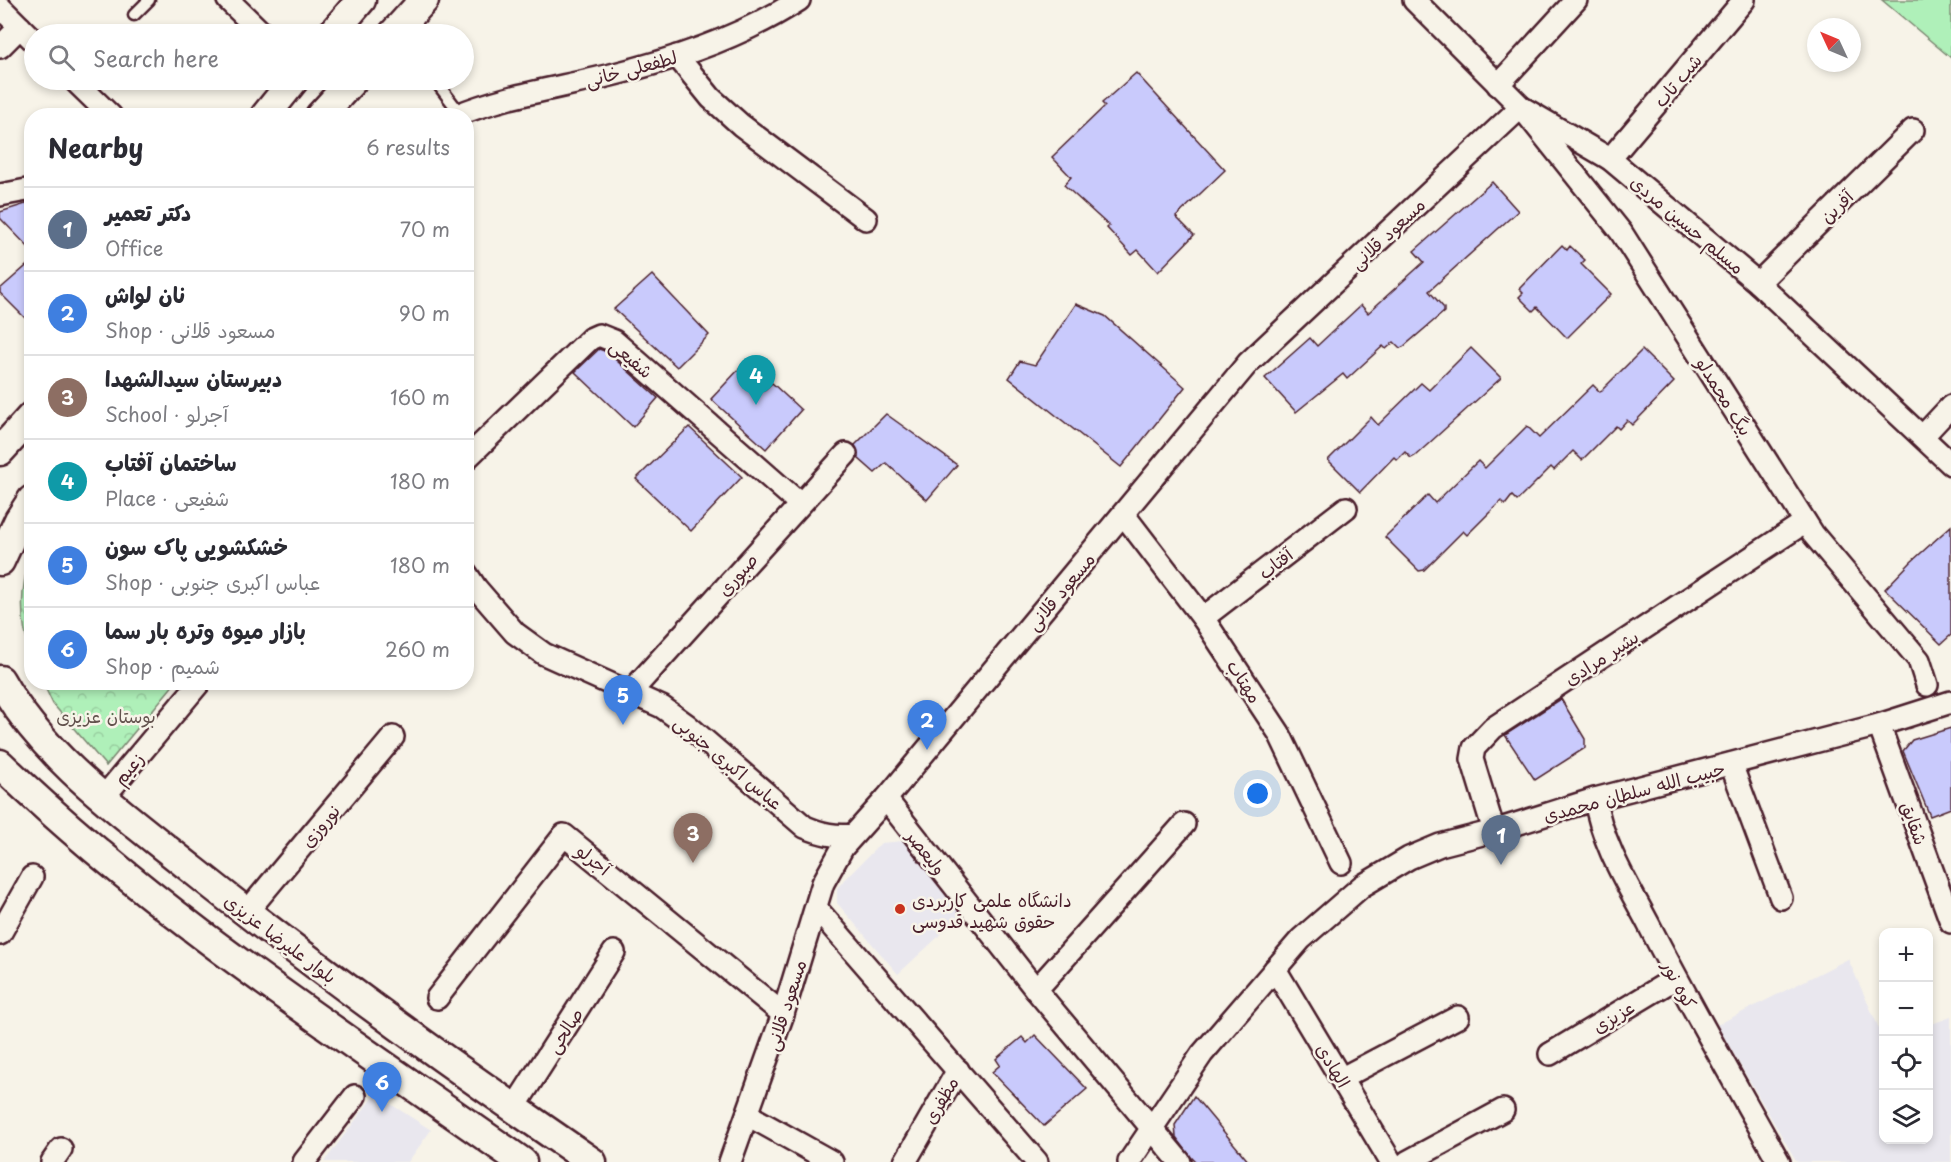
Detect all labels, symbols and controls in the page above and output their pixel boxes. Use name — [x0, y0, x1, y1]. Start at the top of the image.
north arrow — [1807, 18, 1861, 72]
search box — [24, 24, 474, 90]
icon: search — [45, 41, 78, 74]
text: Search here — [93, 41, 219, 74]
street label: لطفعلی خانی — [582, 43, 680, 93]
street label: شب تاب — [1646, 47, 1708, 113]
text: Nearby — [48, 128, 143, 167]
text: 6 results — [366, 132, 450, 162]
street label: مسلم حسین مردی — [1624, 168, 1751, 281]
street label: آفرین — [1813, 182, 1860, 229]
street label: مسعود قلانی — [1343, 191, 1431, 275]
text: دکتر تعمیر — [105, 195, 191, 228]
text: 1 — [63, 214, 72, 244]
text: 70 m — [400, 214, 450, 244]
text: Office — [105, 233, 163, 263]
text: نان لواش — [105, 277, 185, 310]
text: 2 — [60, 298, 75, 328]
text: 90 m — [399, 298, 450, 328]
text: Shop · مسعود قلانی — [105, 315, 276, 345]
street label: شفیعی — [604, 332, 660, 384]
street label: بیگ محمدلو — [1690, 351, 1760, 441]
pin: 4 — [736, 356, 776, 405]
text: دبيرستان سیدالشهدا — [105, 361, 282, 394]
text: 3 — [61, 382, 74, 412]
text: 160 m — [390, 382, 450, 412]
text: School · آجرلو — [105, 399, 228, 429]
text: ساختمان آفتاب — [105, 445, 237, 478]
text: 4 — [61, 466, 74, 496]
text: 180 m — [390, 466, 450, 496]
text: Place · شفیعی — [105, 483, 229, 513]
text: خشکشویی پاک سون — [105, 529, 288, 562]
street label: آفتاب — [1252, 540, 1300, 585]
street label: مسعود قلانی — [1019, 546, 1101, 636]
street label: صبوری — [710, 547, 764, 601]
text: 5 — [61, 550, 74, 580]
text: 180 m — [390, 550, 450, 580]
text: Shop · عباس اکبری جنوبی — [105, 567, 320, 597]
text: بازار میوه وتره بار سما — [105, 613, 306, 646]
street label: بشیر مرادی — [1558, 623, 1644, 691]
text: 6 — [60, 634, 75, 664]
text: 260 m — [385, 634, 450, 664]
text: Shop · شمیم — [105, 651, 220, 681]
street label: مهتاب — [1221, 654, 1269, 708]
pin: 5 — [604, 676, 642, 725]
pin: 2 — [908, 700, 946, 750]
park label: بوستان عزیزی — [56, 702, 156, 729]
street label: عباس اکبری جنوبی — [669, 708, 789, 816]
street label: زعیم — [106, 746, 151, 792]
street label: حبیب الله سلطان محمدی — [1540, 754, 1728, 828]
your location — [1243, 779, 1272, 808]
street label: نوروزی — [294, 797, 346, 853]
street label: شقایق — [1895, 798, 1935, 848]
pin: 3 — [674, 814, 712, 863]
pin: 1 — [1482, 816, 1520, 865]
street label: ولیعصر — [900, 822, 953, 880]
street label: آجرلو — [570, 836, 618, 882]
place label: دانشگاه علمی کاربردی حقوق شهید قدوسی — [912, 886, 1072, 934]
street label: بلوار علیرضا عزیزی — [219, 887, 343, 989]
marker: دانشگاه علمی کاربردی حقوق شهید قدوسی — [893, 902, 907, 916]
map controls — [1879, 928, 1933, 1144]
button: + — [1879, 928, 1933, 982]
street label: کوه نور — [1655, 954, 1704, 1013]
street label: مسعود قلانی — [758, 956, 812, 1054]
button: − — [1879, 982, 1933, 1036]
street label: عزیزی — [1587, 993, 1639, 1039]
street label: صالحی — [539, 1002, 589, 1058]
button: locate — [1879, 1036, 1933, 1090]
street label: الهادی — [1310, 1038, 1358, 1092]
pin: 6 — [362, 1062, 401, 1112]
street label: مظفری — [916, 1071, 964, 1129]
button: layers — [1879, 1090, 1933, 1144]

